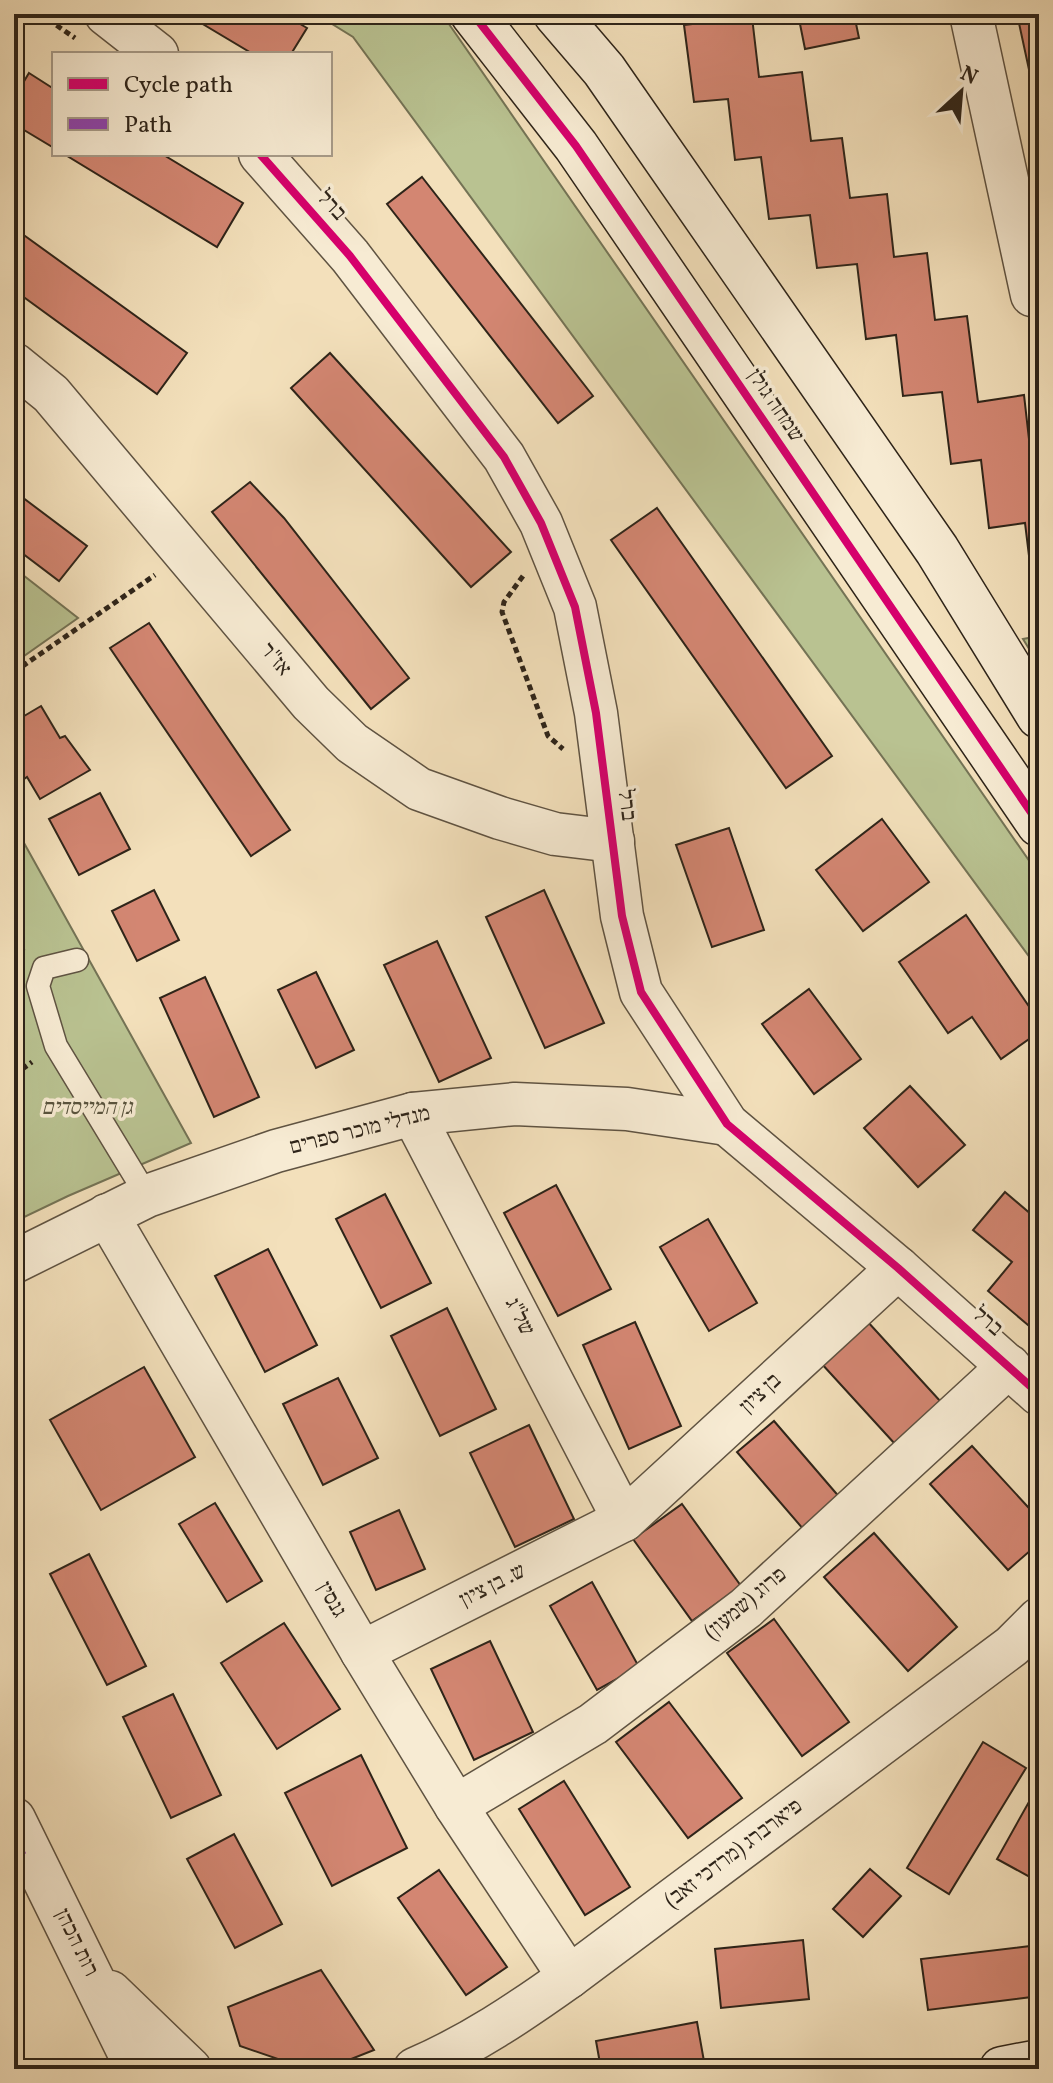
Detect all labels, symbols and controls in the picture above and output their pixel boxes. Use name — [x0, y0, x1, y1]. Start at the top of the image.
legend — [52, 52, 332, 156]
north arrow — [921, 52, 1001, 132]
text: N — [955, 59, 983, 94]
text: Cycle path — [124, 69, 233, 103]
text: Path — [124, 109, 172, 143]
street label: ברל — [309, 184, 353, 228]
street label: שמחה גולן — [739, 363, 811, 449]
street label: אז"ר — [252, 637, 298, 683]
street label: ברל — [609, 787, 643, 823]
park label: גן המייסדים — [42, 1093, 134, 1124]
street label: מנדלי מוכר ספרים — [286, 1099, 434, 1163]
street label: של"ג — [496, 1292, 542, 1342]
street label: ברל — [965, 1300, 1009, 1344]
street label: בן ציון — [733, 1366, 789, 1422]
street label: ש. בן ציון — [455, 1556, 531, 1616]
street label: פרוג (שמעון) — [698, 1560, 794, 1648]
street label: גנסין — [308, 1576, 354, 1624]
street label: פיארברג (מרדכי זאב) — [659, 1792, 809, 1916]
street label: רות הכהן — [46, 1904, 106, 1982]

